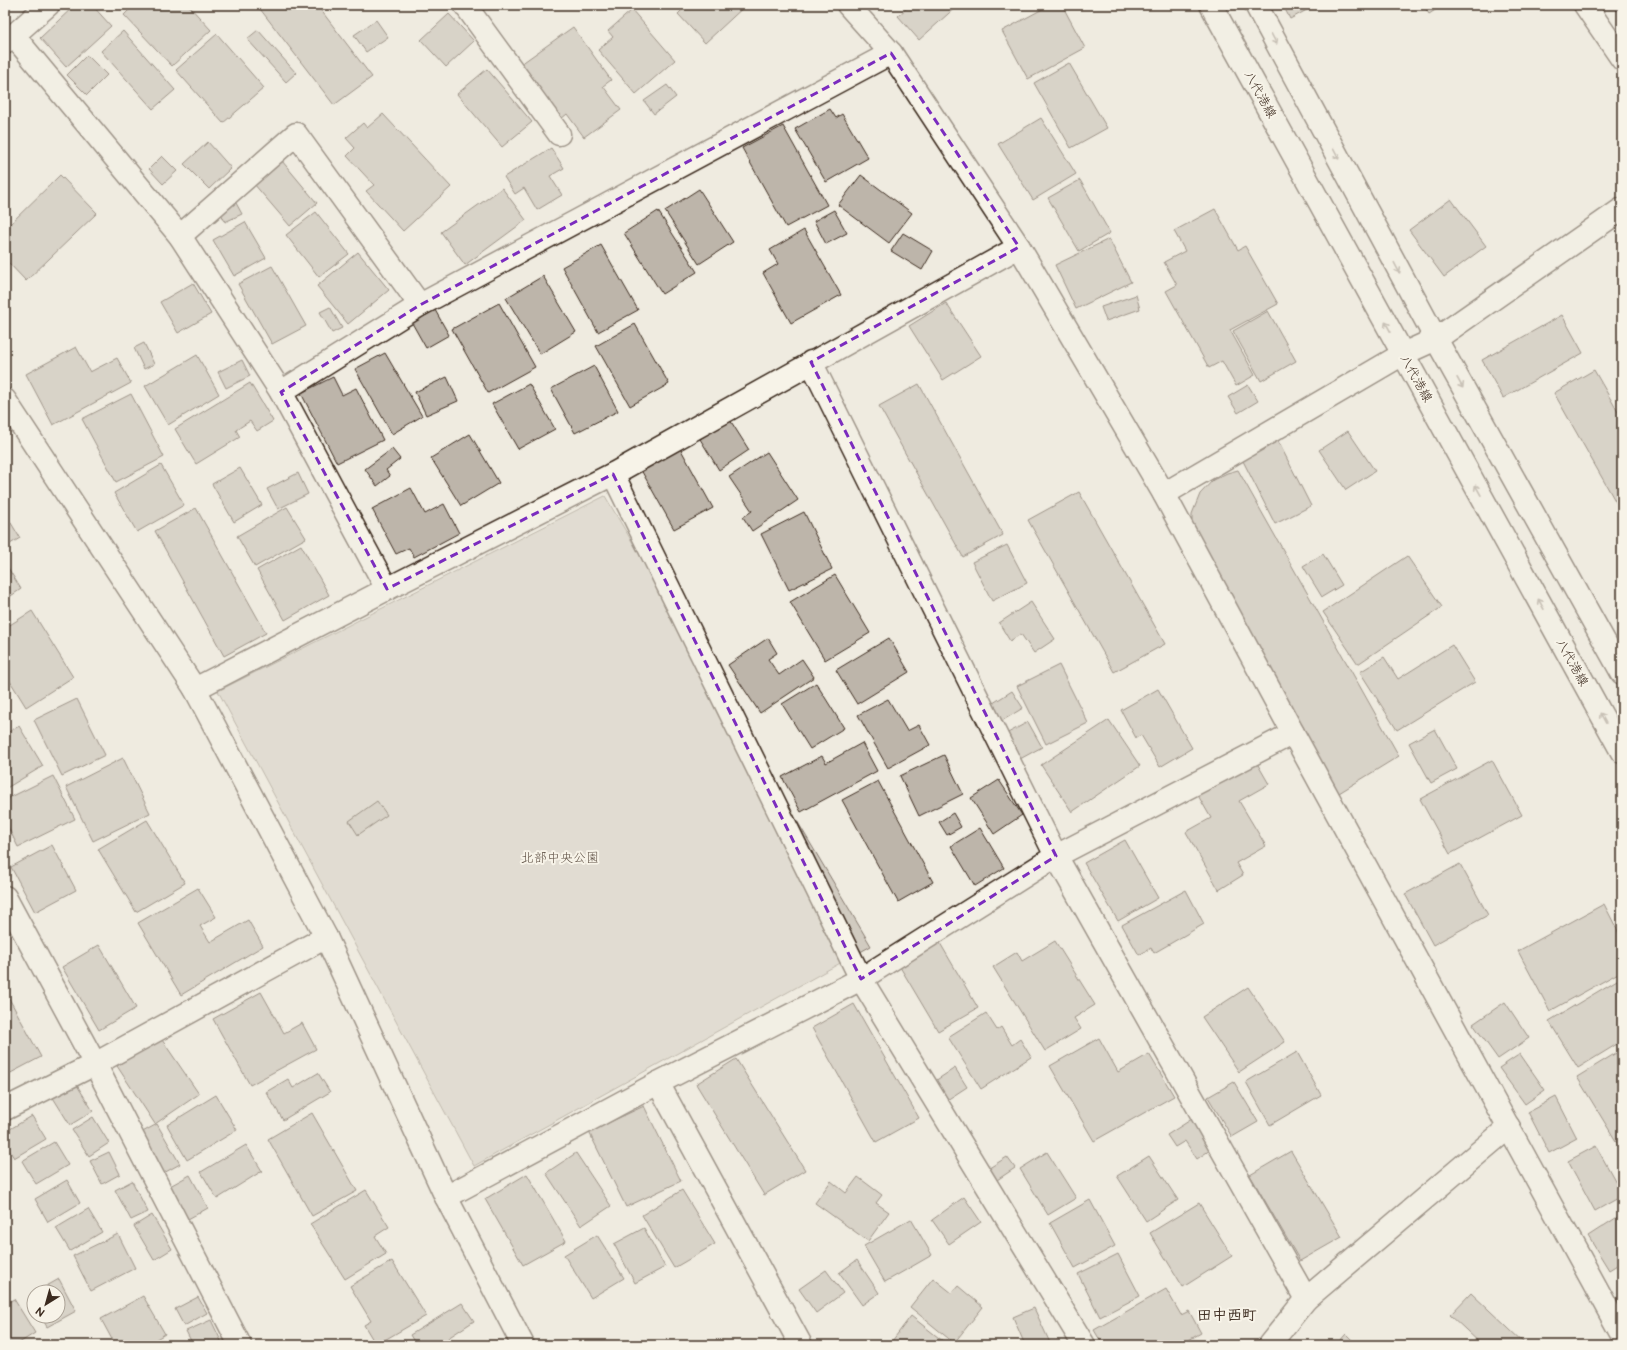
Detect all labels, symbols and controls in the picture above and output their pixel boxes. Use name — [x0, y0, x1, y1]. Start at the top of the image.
one-way arrow — [1271, 33, 1279, 45]
street label: 八代港線 — [1241, 68, 1280, 122]
one-way arrow — [1332, 148, 1340, 160]
one-way arrow — [1394, 262, 1402, 274]
one-way arrow — [1384, 321, 1392, 333]
street label: 八代港線 — [1397, 352, 1436, 406]
one-way arrow — [1456, 376, 1464, 388]
one-way arrow — [1474, 484, 1481, 496]
one-way arrow — [1536, 598, 1544, 610]
street label: 八代港線 — [1553, 636, 1592, 690]
one-way arrow — [1599, 712, 1607, 724]
park label: 北部中央公園 — [521, 850, 599, 866]
north arrow — [26, 1284, 66, 1324]
text: N — [33, 1304, 47, 1319]
district label: 田中西町 — [1197, 1306, 1257, 1325]

